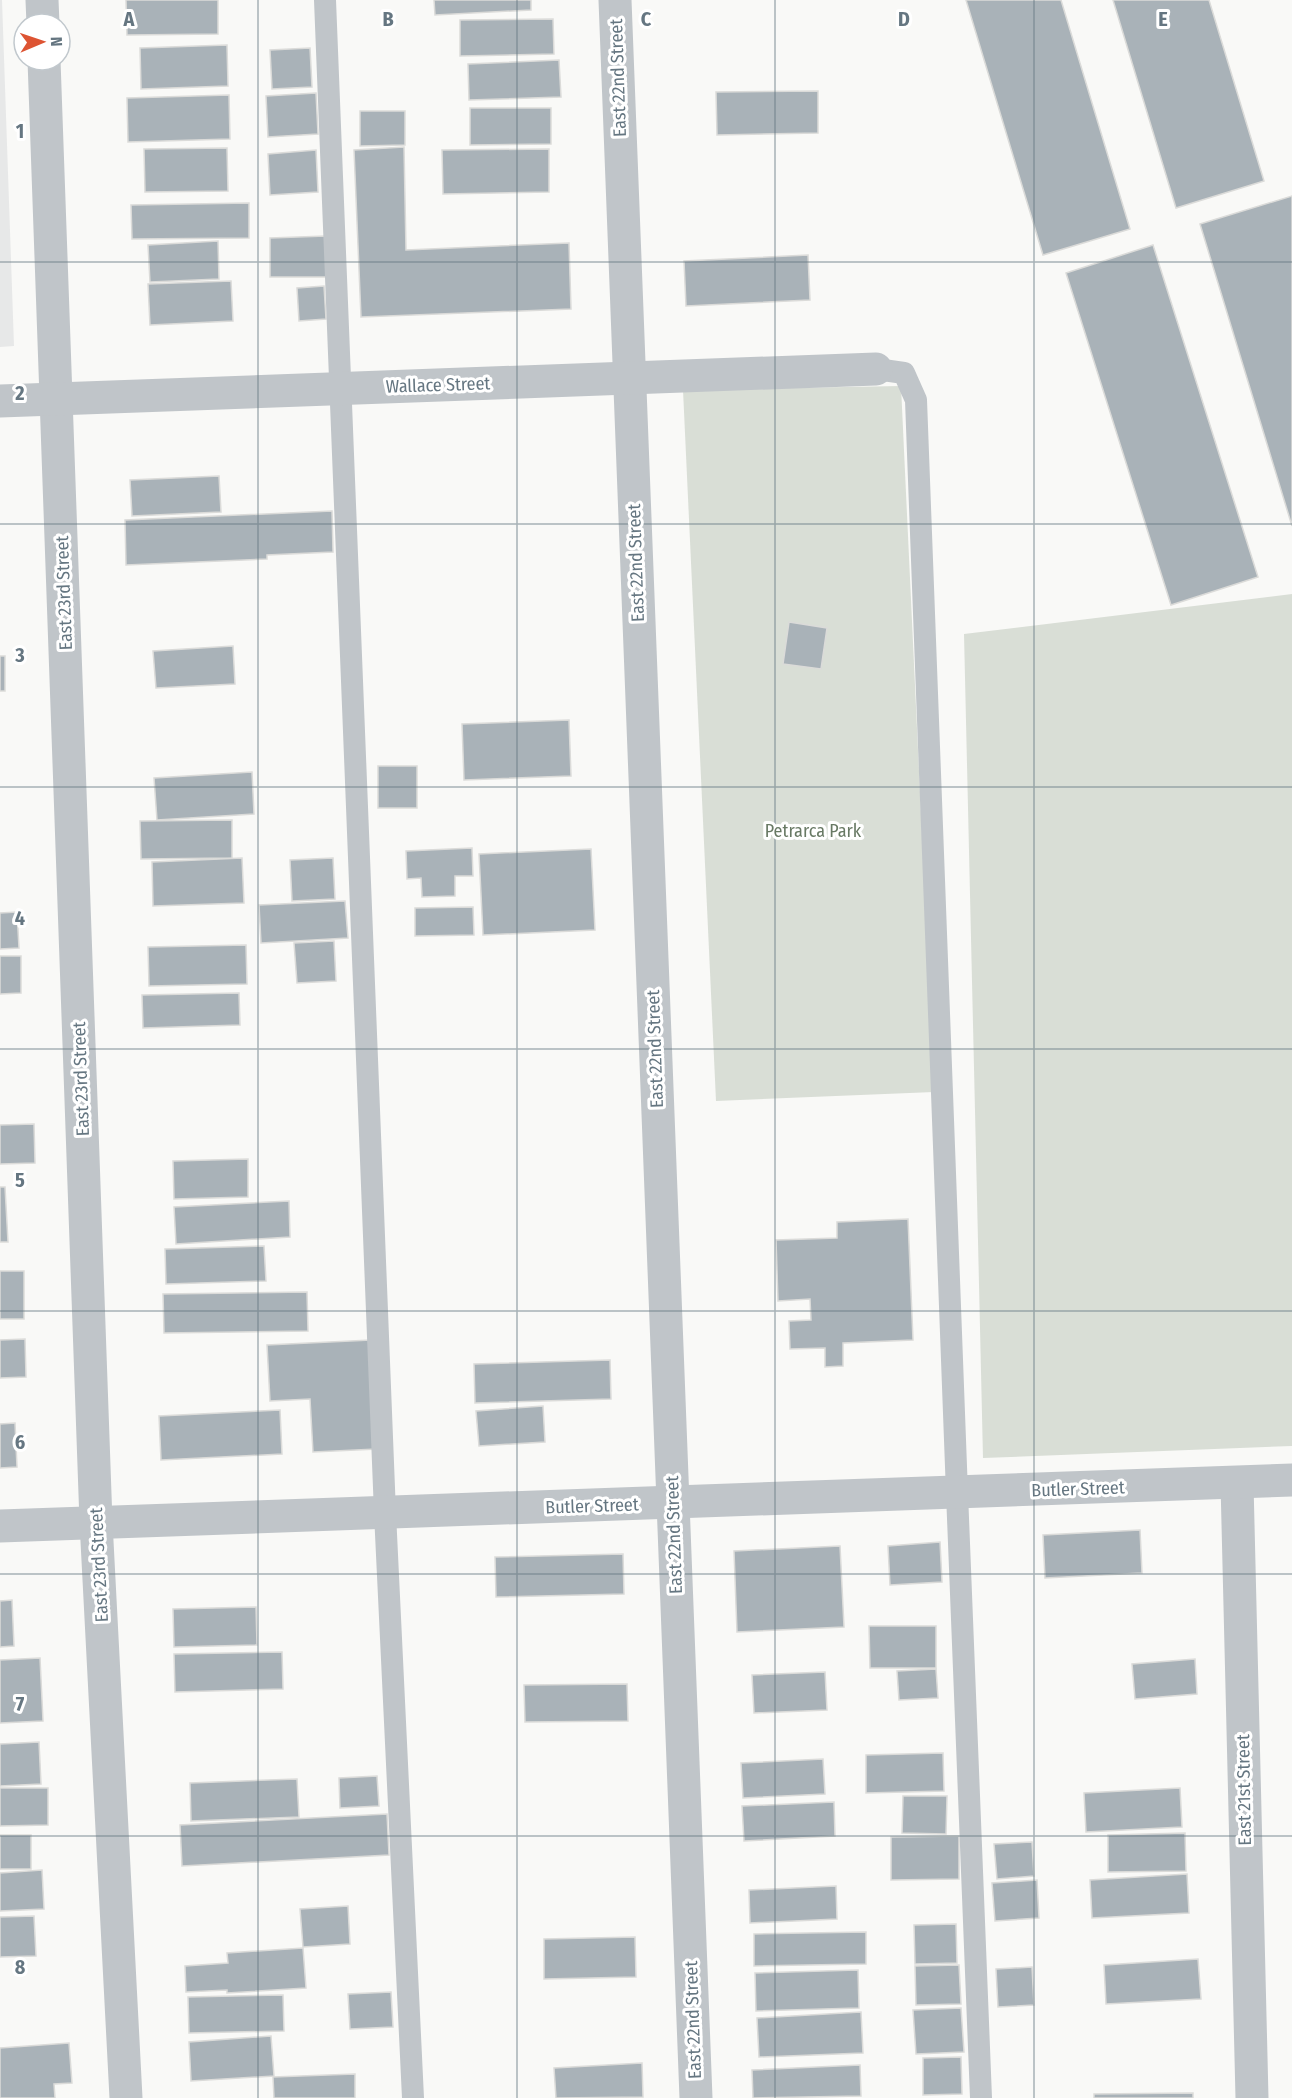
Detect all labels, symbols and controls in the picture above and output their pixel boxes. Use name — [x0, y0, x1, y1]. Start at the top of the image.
text: A — [123, 7, 136, 31]
text: B — [382, 7, 394, 31]
text: C — [641, 7, 652, 31]
text: D — [898, 7, 910, 31]
text: E — [1158, 7, 1168, 31]
north arrow — [12, 12, 72, 72]
street label: East 22nd Street — [605, 18, 631, 137]
text: N — [47, 36, 66, 47]
text: 1 — [16, 119, 24, 143]
street label: Wallace Street — [385, 372, 491, 398]
text: 2 — [14, 381, 25, 405]
street label: East 22nd Street — [623, 503, 649, 622]
street label: East 23rd Street — [51, 535, 77, 651]
text: 3 — [14, 643, 25, 667]
park label: Petrarca Park — [765, 820, 862, 842]
text: 4 — [15, 906, 25, 930]
street label: East 22nd Street — [642, 989, 668, 1108]
street label: East 23rd Street — [68, 1021, 94, 1137]
text: 5 — [15, 1168, 25, 1192]
text: 6 — [15, 1430, 25, 1454]
street label: East 22nd Street — [661, 1475, 687, 1594]
street label: Butler Street — [1031, 1476, 1125, 1502]
street label: Butler Street — [545, 1493, 639, 1519]
street label: East 23rd Street — [85, 1507, 113, 1623]
text: 7 — [16, 1692, 25, 1716]
street label: East 21st Street — [1232, 1734, 1256, 1846]
text: 8 — [15, 1955, 26, 1979]
street label: East 22nd Street — [680, 1960, 706, 2079]

